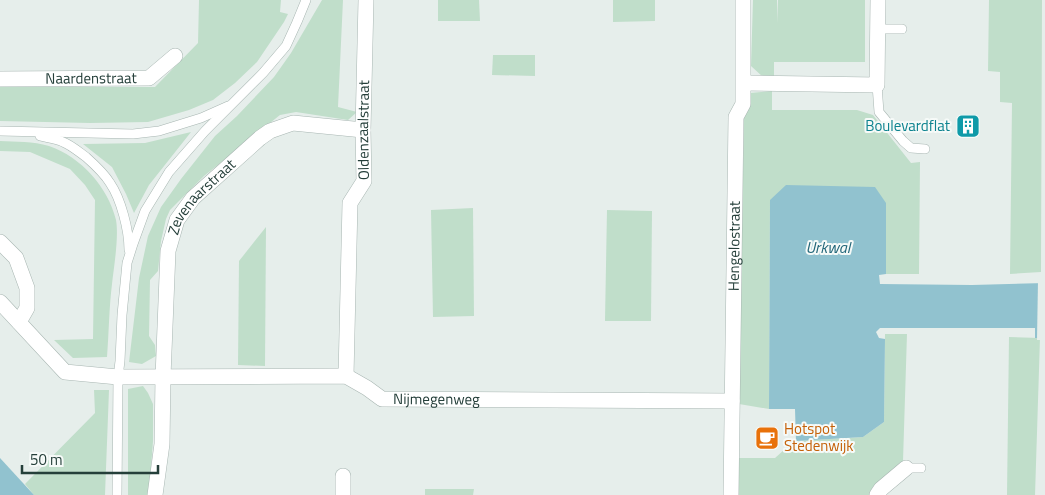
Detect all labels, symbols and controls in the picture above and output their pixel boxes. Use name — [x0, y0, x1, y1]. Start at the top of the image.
street label: Naardenstraat — [45, 66, 138, 90]
street label: Oldenzaalstraat — [351, 79, 375, 180]
building icon: Boulevardflat — [955, 113, 981, 139]
place label: Boulevardflat — [865, 114, 951, 137]
street label: Zevenaarstraat — [161, 153, 241, 237]
street label: Hengelostraat — [722, 200, 746, 291]
water label: Urkwal — [806, 235, 852, 259]
street label: Nijmegenweg — [393, 387, 480, 411]
place label: Hotspot Stedenwijk — [784, 417, 854, 457]
cafe icon: Hotspot Stedenwijk — [754, 425, 780, 451]
scale bar — [22, 442, 159, 474]
text: 50 m — [30, 448, 63, 471]

